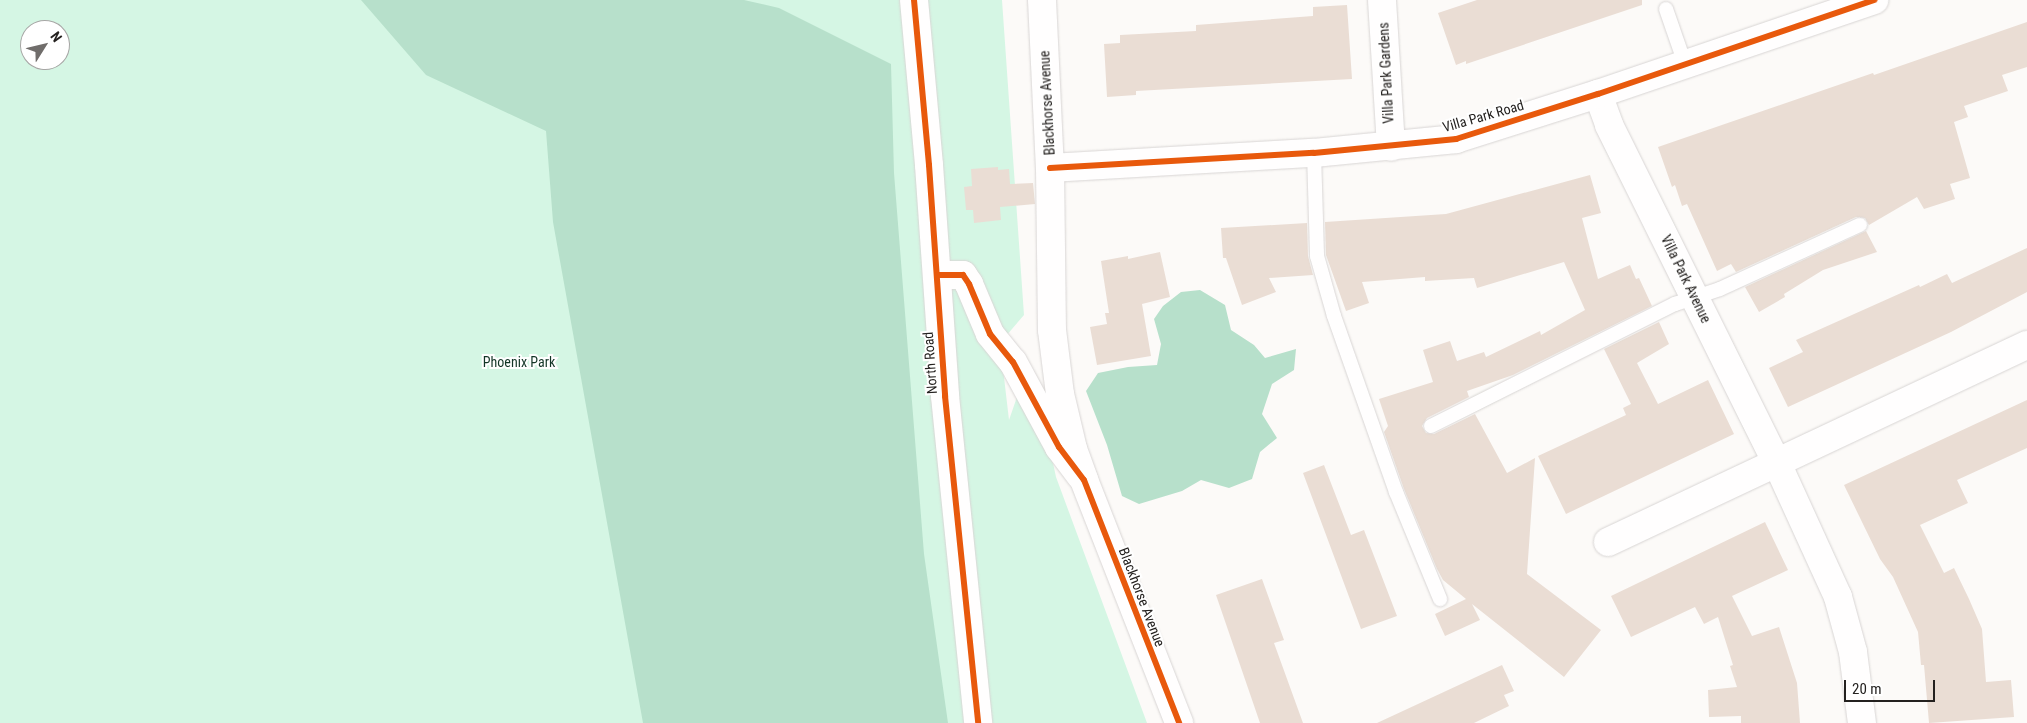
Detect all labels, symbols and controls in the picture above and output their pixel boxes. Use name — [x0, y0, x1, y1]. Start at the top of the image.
north arrow — [20, 20, 70, 70]
street label: Villa Park Gardens — [1375, 22, 1397, 124]
text: N — [47, 29, 65, 45]
street label: Blackhorse Avenue — [1036, 50, 1058, 156]
street label: Villa Park Road — [1440, 96, 1526, 136]
street label: Villa Park Avenue — [1657, 232, 1715, 326]
street label: North Road — [919, 331, 941, 395]
park label: Phoenix Park — [483, 354, 555, 370]
street label: Blackhorse Avenue — [1115, 545, 1169, 649]
scale bar — [1847, 670, 1938, 702]
text: 20 m — [1852, 680, 1882, 698]

